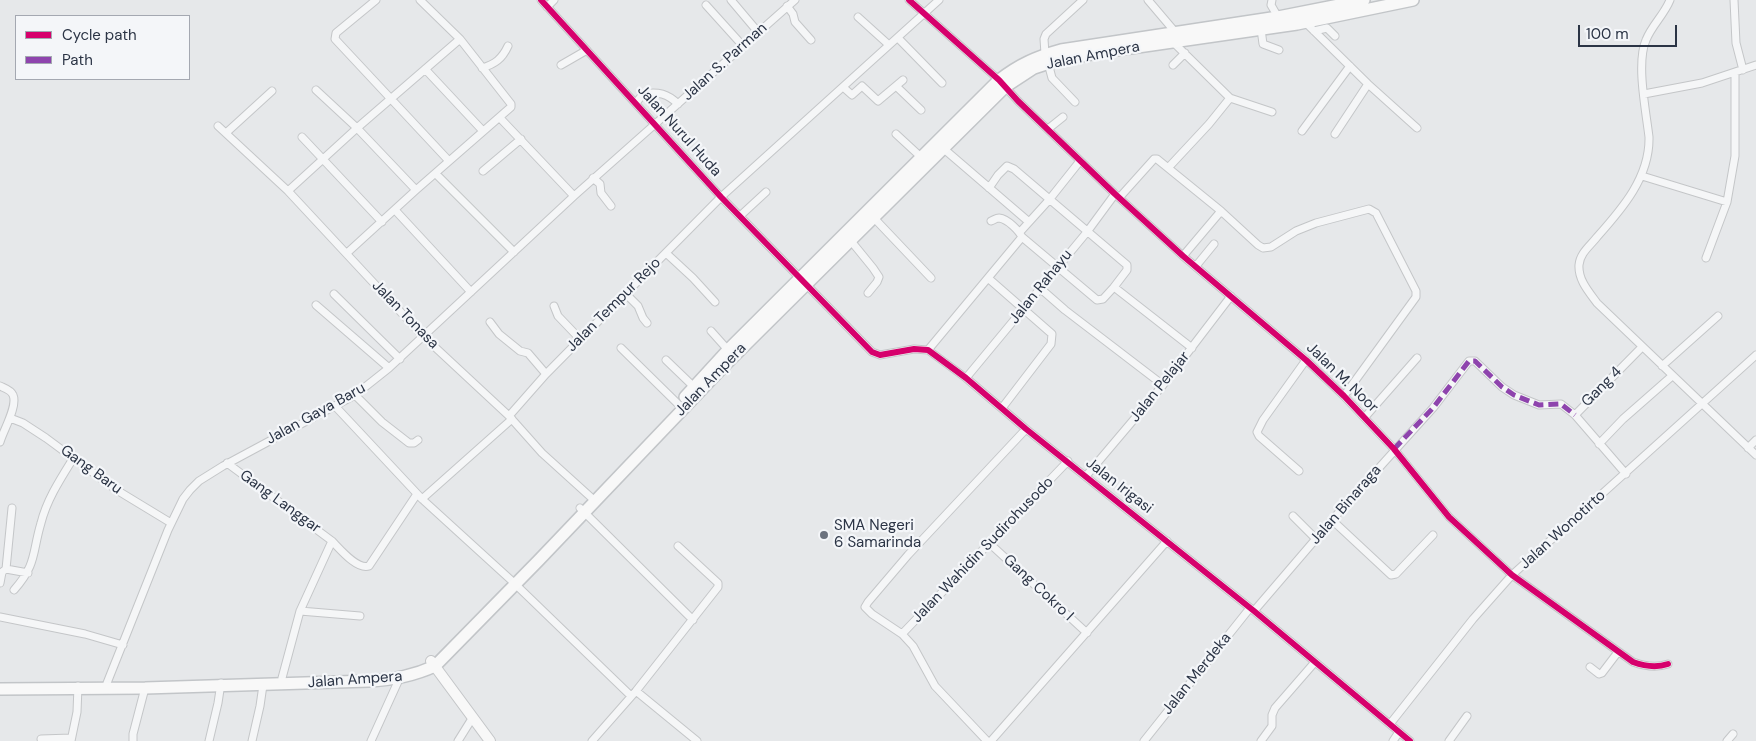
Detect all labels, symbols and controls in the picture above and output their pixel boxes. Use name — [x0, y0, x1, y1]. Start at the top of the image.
legend — [15, 15, 190, 80]
scale bar — [1581, 15, 1680, 47]
street label: Jalan S. Parman — [679, 19, 771, 105]
text: 100 m — [1586, 24, 1629, 44]
text: Cycle path — [62, 25, 137, 45]
street label: Jalan Ampera — [1045, 38, 1141, 74]
text: Path — [62, 50, 93, 70]
street label: Jalan Nurul Huda — [633, 82, 725, 180]
street label: Jalan Rahayu — [1006, 246, 1076, 328]
street label: Jalan Tempur Rejo — [563, 254, 665, 356]
street label: Jalan Tonasa — [368, 277, 442, 353]
street label: Jalan M. Noor — [1302, 339, 1382, 417]
street label: Jalan Ampera — [672, 340, 750, 420]
street label: Jalan Pelajar — [1126, 348, 1194, 426]
street label: Gang 4 — [1578, 363, 1626, 411]
street label: Jalan Gaya Baru — [263, 379, 369, 449]
street label: Gang Baru — [57, 442, 125, 498]
street label: Jalan Irigasi — [1082, 454, 1156, 518]
street label: Jalan Binaraga — [1307, 462, 1385, 548]
street label: Gang Langgar — [236, 467, 324, 537]
street label: Jalan Wahidin Sudirohusodo — [908, 473, 1058, 627]
street label: Jalan Wonotirto — [1516, 487, 1610, 573]
place label: SMA Negeri 6 Samarinda — [834, 517, 921, 552]
marker: SMA Negeri 6 Samarinda — [818, 529, 830, 541]
street label: Gang Cokro I — [999, 551, 1077, 625]
street label: Jalan Merdeka — [1159, 630, 1235, 718]
street label: Jalan Ampera — [307, 668, 403, 692]

